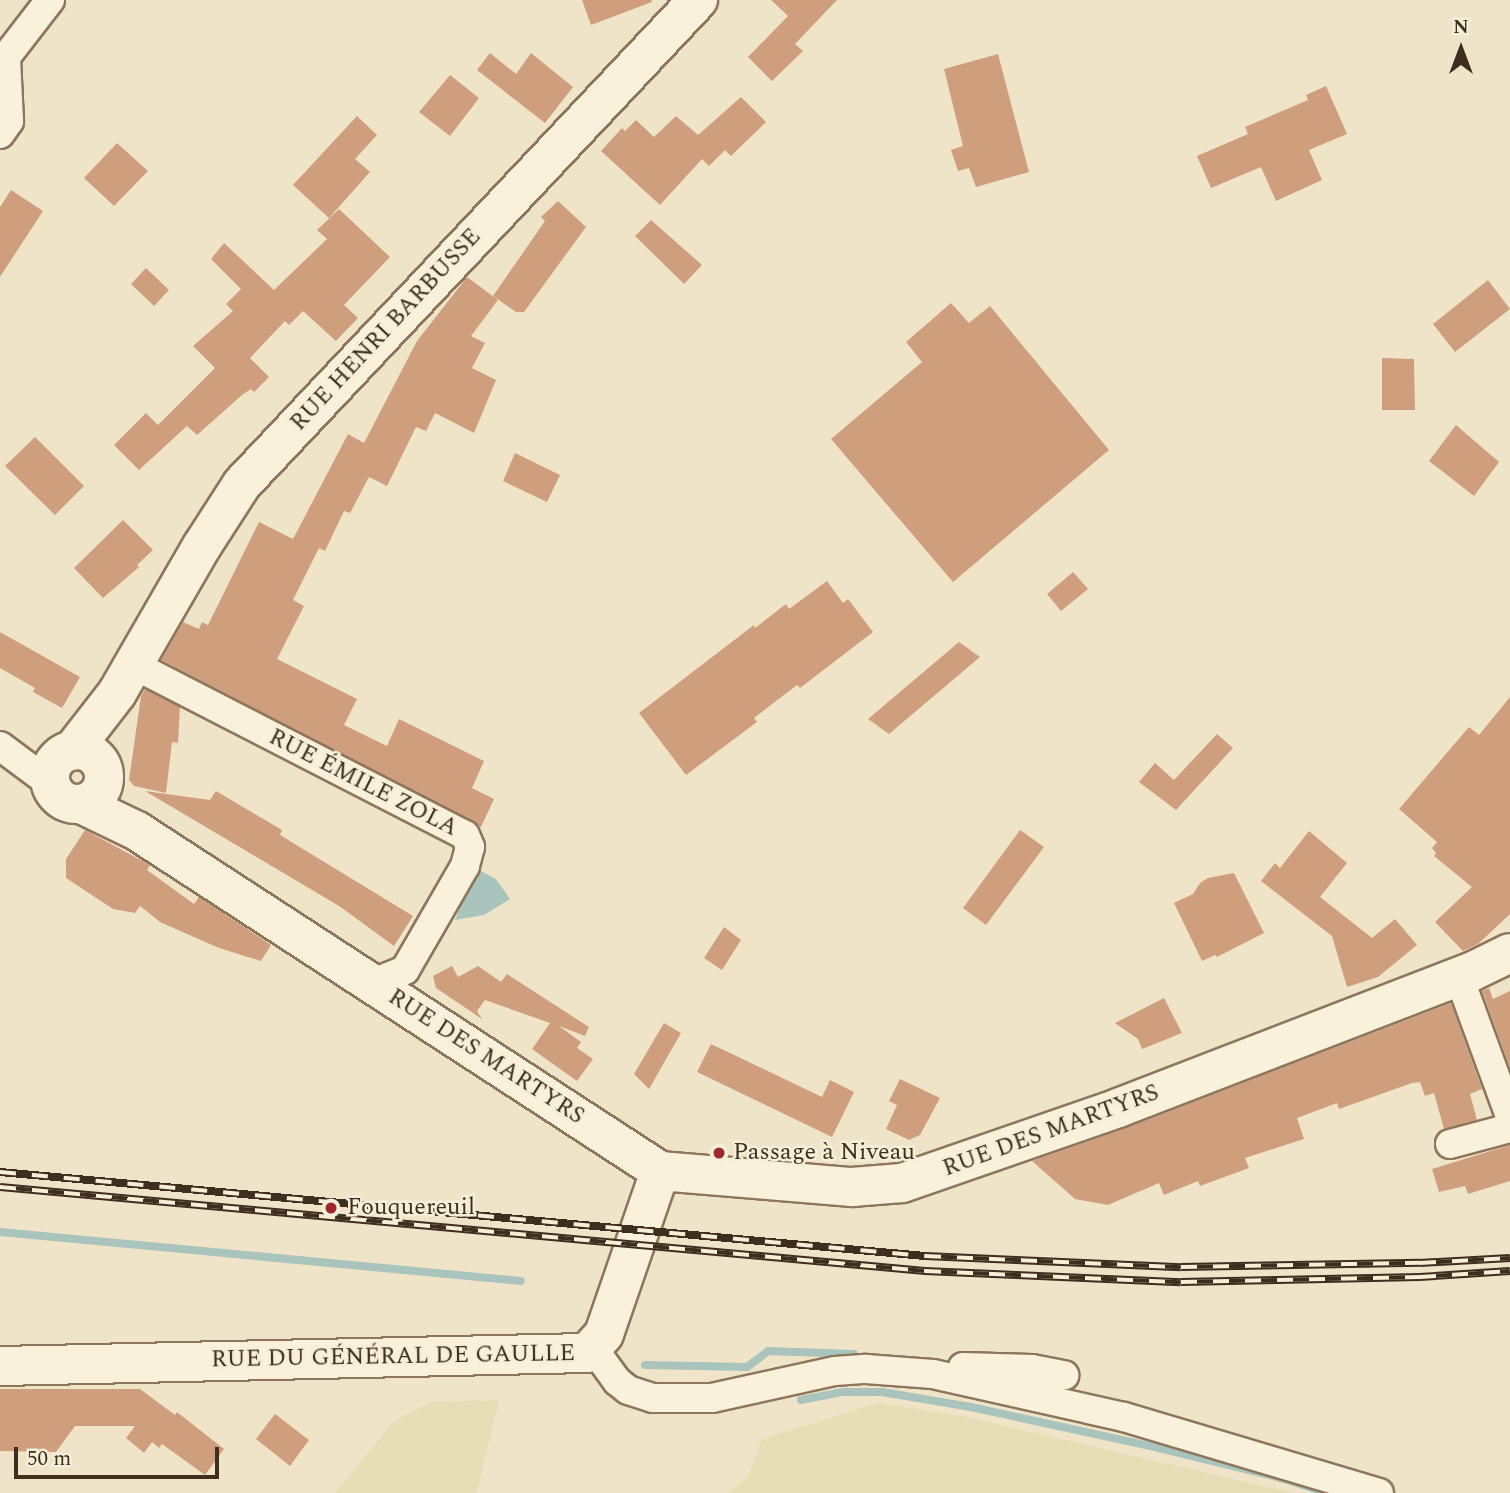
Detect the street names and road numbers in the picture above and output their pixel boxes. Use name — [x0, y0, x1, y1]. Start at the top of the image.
street label: RUE HENRI BARBUSSE — [285, 223, 487, 437]
street label: RUE ÉMILE ZOLA — [264, 723, 462, 843]
street label: RUE DES MARTYRS — [383, 983, 589, 1131]
street label: RUE DES MARTYRS — [939, 1078, 1163, 1184]
street label: RUE DU GÉNÉRAL DE GAULLE — [211, 1339, 575, 1375]

